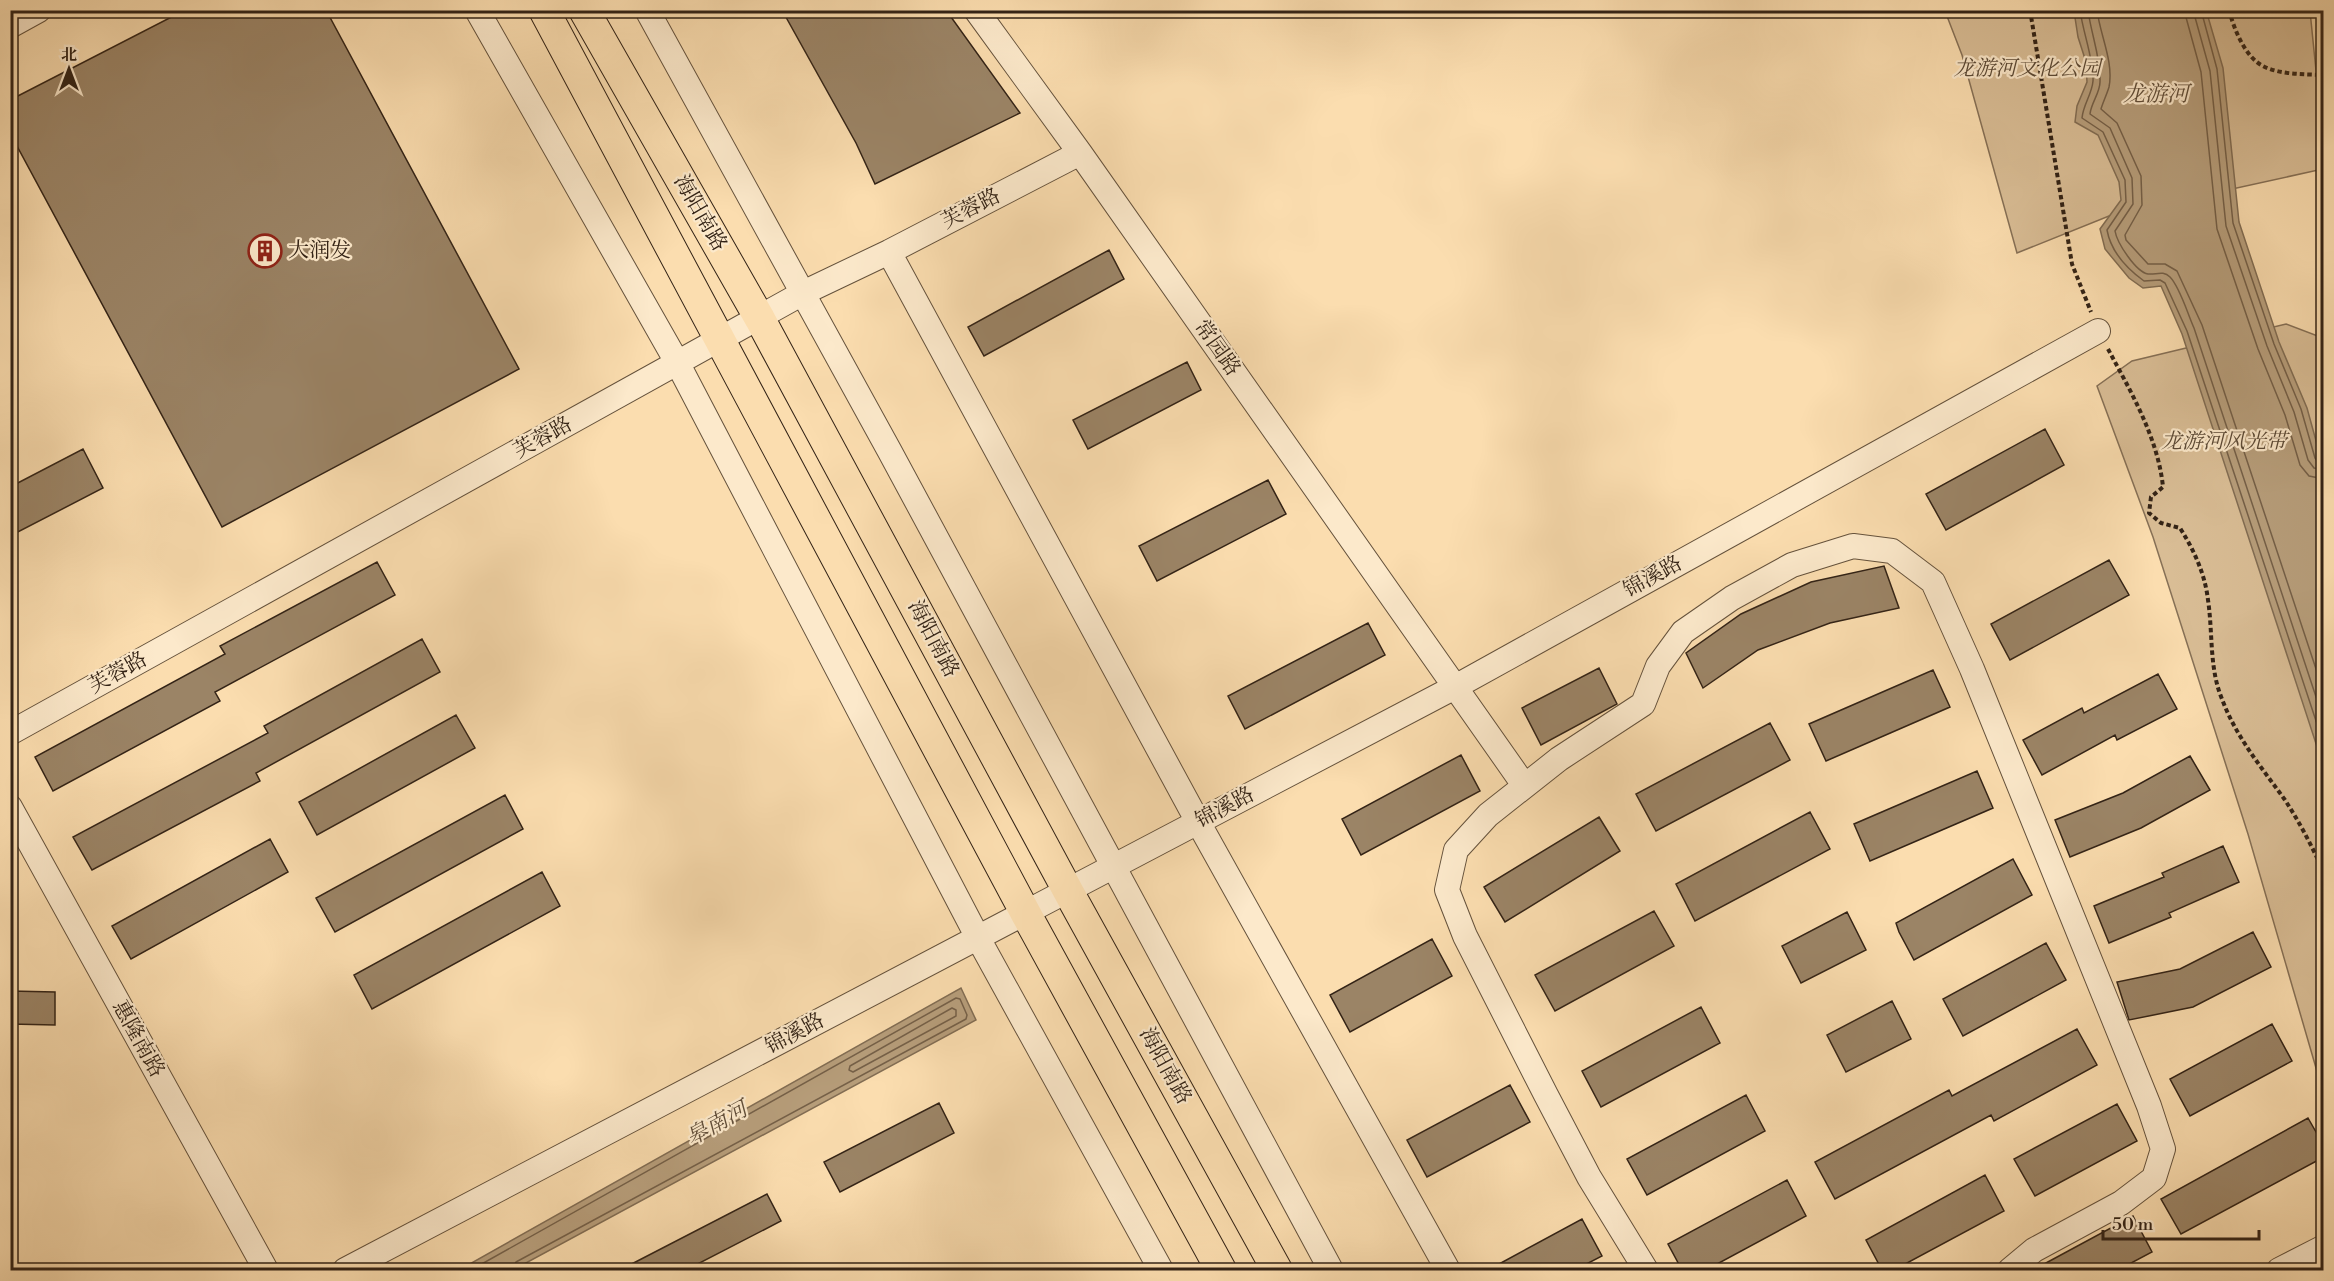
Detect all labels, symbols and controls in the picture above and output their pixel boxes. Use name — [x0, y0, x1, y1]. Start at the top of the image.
north arrow — [39, 39, 99, 99]
text: 北 — [61, 45, 77, 65]
park label: 龙游河文化公园 — [1954, 56, 2103, 82]
water label: 龙游河 — [2123, 81, 2193, 108]
street label: 海阳南路 — [668, 170, 732, 256]
street label: 芙蓉路 — [937, 183, 1005, 235]
building icon: 大润发 — [247, 233, 283, 269]
place label: 大润发 — [288, 238, 351, 264]
street label: 常园路 — [1188, 315, 1246, 381]
street label: 芙蓉路 — [509, 411, 577, 465]
park label: 龙游河风光带 — [2161, 429, 2290, 455]
street label: 锦溪路 — [1619, 550, 1687, 604]
street label: 海阳南路 — [902, 596, 964, 682]
street label: 芙蓉路 — [84, 646, 152, 700]
street label: 锦溪路 — [1191, 782, 1259, 834]
street label: 惠隆南路 — [106, 996, 170, 1082]
street label: 锦溪路 — [761, 1008, 829, 1060]
street label: 海阳南路 — [1133, 1023, 1197, 1109]
water label: 皋南河 — [682, 1094, 756, 1152]
scale bar — [2103, 1203, 2259, 1241]
text: 50 m — [2112, 1213, 2154, 1236]

